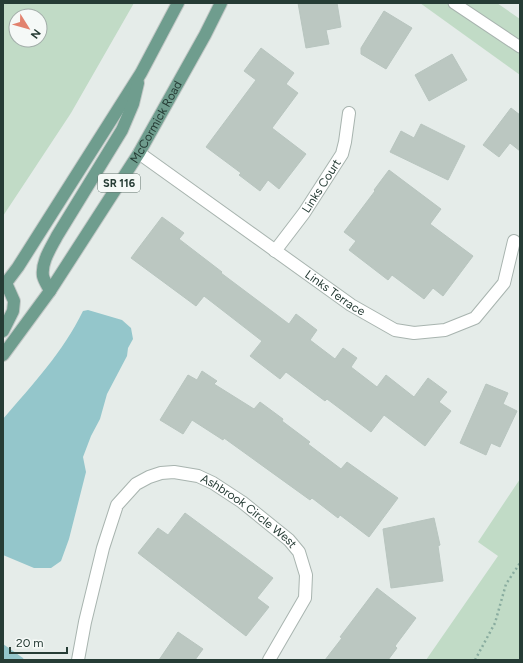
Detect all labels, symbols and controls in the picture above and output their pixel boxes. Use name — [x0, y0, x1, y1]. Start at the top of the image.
north arrow — [8, 8, 48, 48]
text: N — [28, 26, 43, 41]
street label: McCormick Road — [127, 78, 185, 166]
street label: Links Court — [299, 156, 344, 215]
road number: SR 116 — [98, 174, 140, 192]
street label: Links Terrace — [302, 267, 368, 319]
street label: Ashbrook Circle West — [198, 471, 300, 551]
scale bar — [10, 629, 67, 655]
text: 20 m — [16, 636, 44, 650]

